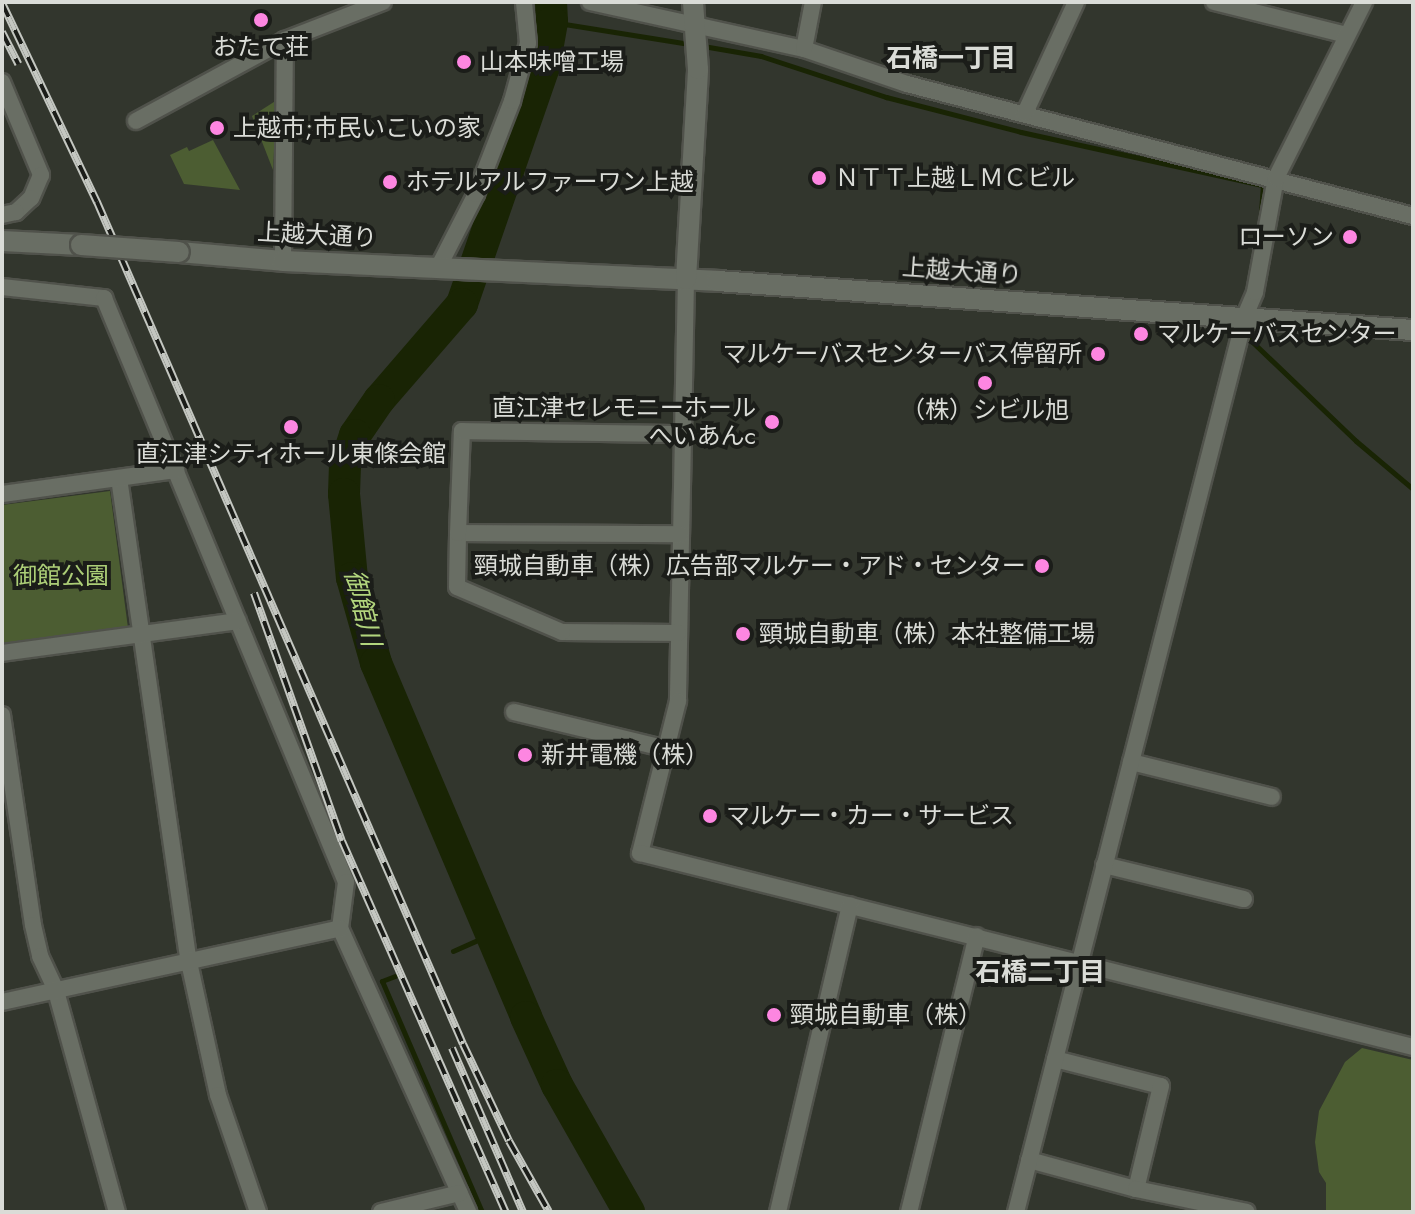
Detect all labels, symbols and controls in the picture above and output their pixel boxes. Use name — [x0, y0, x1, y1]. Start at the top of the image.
marker: おたて荘 — [252, 11, 270, 29]
place label: おたて荘 — [213, 33, 309, 61]
district label: 石橋一丁目 — [886, 43, 1016, 75]
place label: 山本味噌工場 — [480, 48, 624, 76]
marker: 山本味噌工場 — [455, 53, 473, 71]
place label: 上越市;市民いこいの家 — [233, 114, 481, 142]
marker: 上越市;市民いこいの家 — [208, 119, 226, 137]
place label: ＮＴＴ上越ＬＭＣビル — [835, 164, 1075, 192]
place label: ホテルアルファーワン上越 — [406, 168, 694, 196]
marker: ＮＴＴ上越ＬＭＣビル — [810, 169, 828, 187]
marker: ホテルアルファーワン上越 — [381, 173, 399, 191]
street label: 上越大通り — [256, 217, 378, 253]
place label: ローソン — [1238, 223, 1334, 251]
marker: ローソン — [1341, 228, 1359, 246]
street label: 上越大通り — [901, 252, 1023, 290]
place label: マルケーバスセンター — [1157, 320, 1397, 348]
marker: マルケーバスセンター — [1132, 325, 1150, 343]
place label: マルケーバスセンターバス停留所 — [722, 340, 1082, 368]
marker: マルケーバスセンターバス停留所 — [1089, 345, 1107, 363]
marker: （株）シビル旭 — [976, 374, 994, 392]
place label: 直江津セレモニーホール へいあんc — [492, 394, 756, 450]
place label: （株）シビル旭 — [901, 396, 1069, 424]
marker: 直江津セレモニーホール へいあんc — [763, 413, 781, 431]
marker: 直江津シティホール東條会館 — [282, 418, 300, 436]
place label: 直江津シティホール東條会館 — [135, 440, 447, 468]
place label: 頸城自動車（株）広告部マルケー・アド・センター — [474, 552, 1026, 580]
marker: 頸城自動車（株）広告部マルケー・アド・センター — [1033, 557, 1051, 575]
park label: 御館公園 — [13, 562, 109, 590]
water label: 御館川 — [337, 566, 387, 650]
place label: 頸城自動車（株）本社整備工場 — [759, 620, 1095, 648]
marker: 頸城自動車（株）本社整備工場 — [734, 625, 752, 643]
place label: 新井電機（株） — [541, 741, 709, 769]
marker: 新井電機（株） — [516, 746, 534, 764]
place label: マルケー・カー・サービス — [726, 802, 1014, 830]
marker: マルケー・カー・サービス — [701, 807, 719, 825]
district label: 石橋二丁目 — [975, 957, 1105, 989]
place label: 頸城自動車（株） — [790, 1001, 982, 1029]
marker: 頸城自動車（株） — [765, 1006, 783, 1024]

